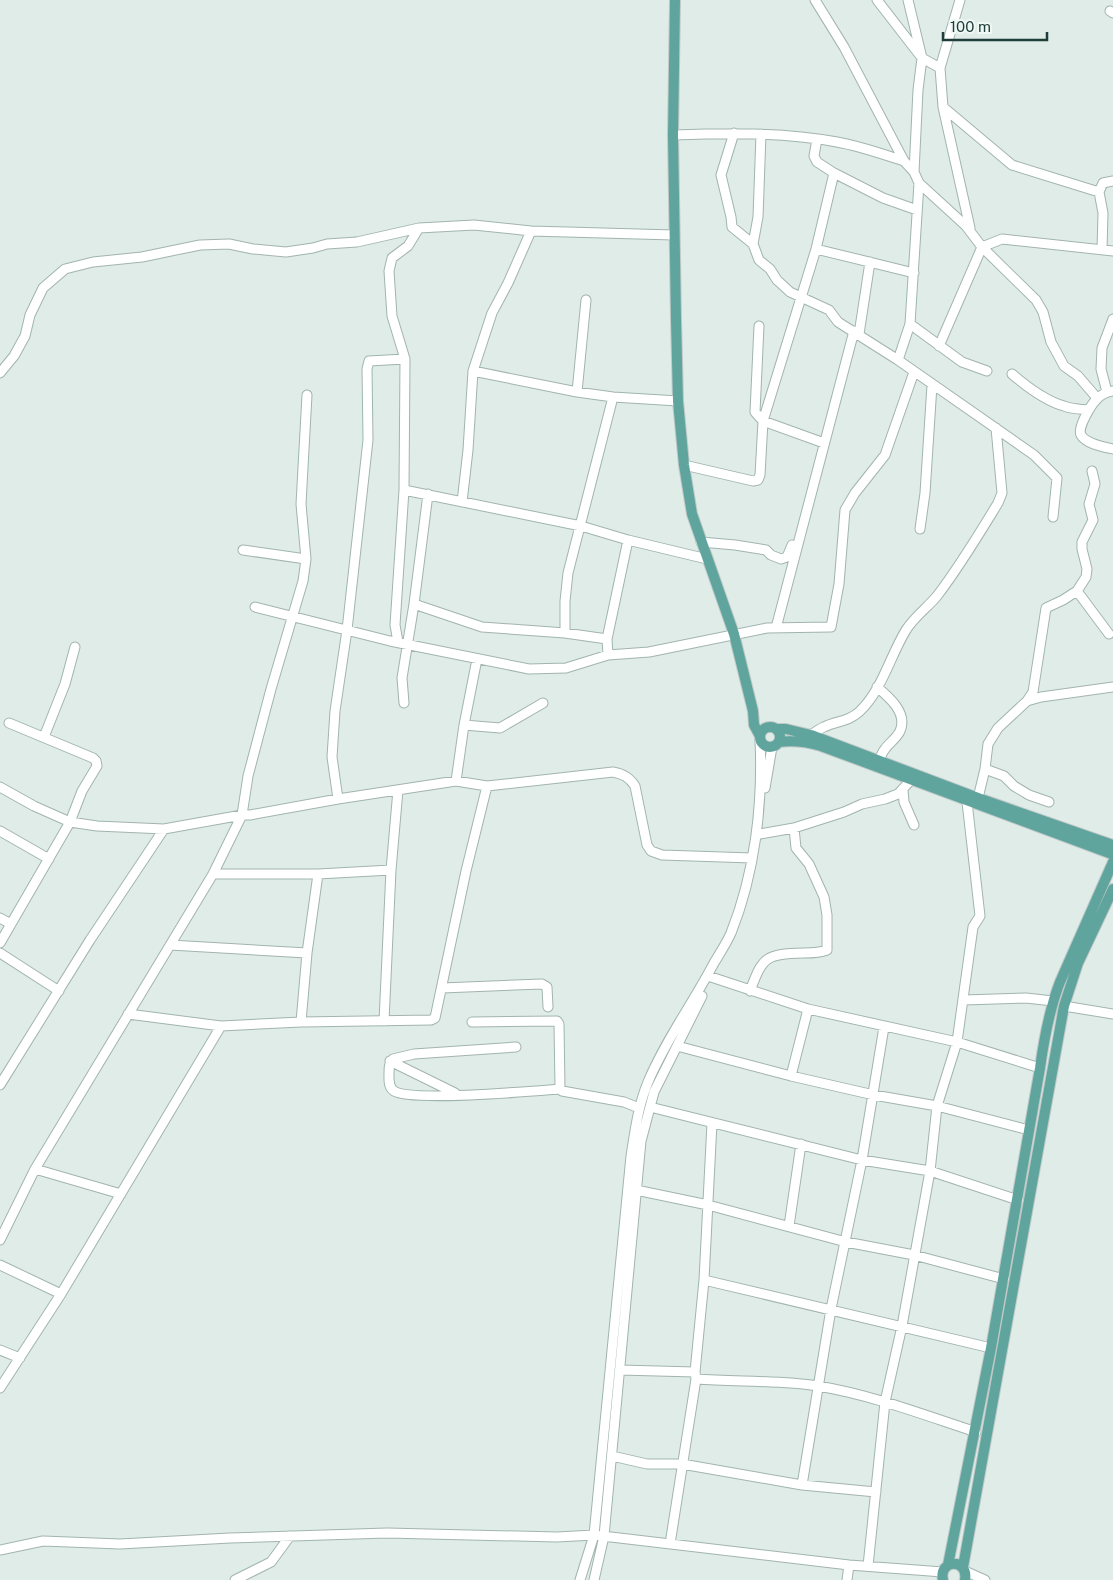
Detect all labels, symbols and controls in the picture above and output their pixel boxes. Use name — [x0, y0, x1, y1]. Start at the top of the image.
scale bar — [943, 10, 1047, 42]
text: 100 m — [950, 18, 991, 35]

